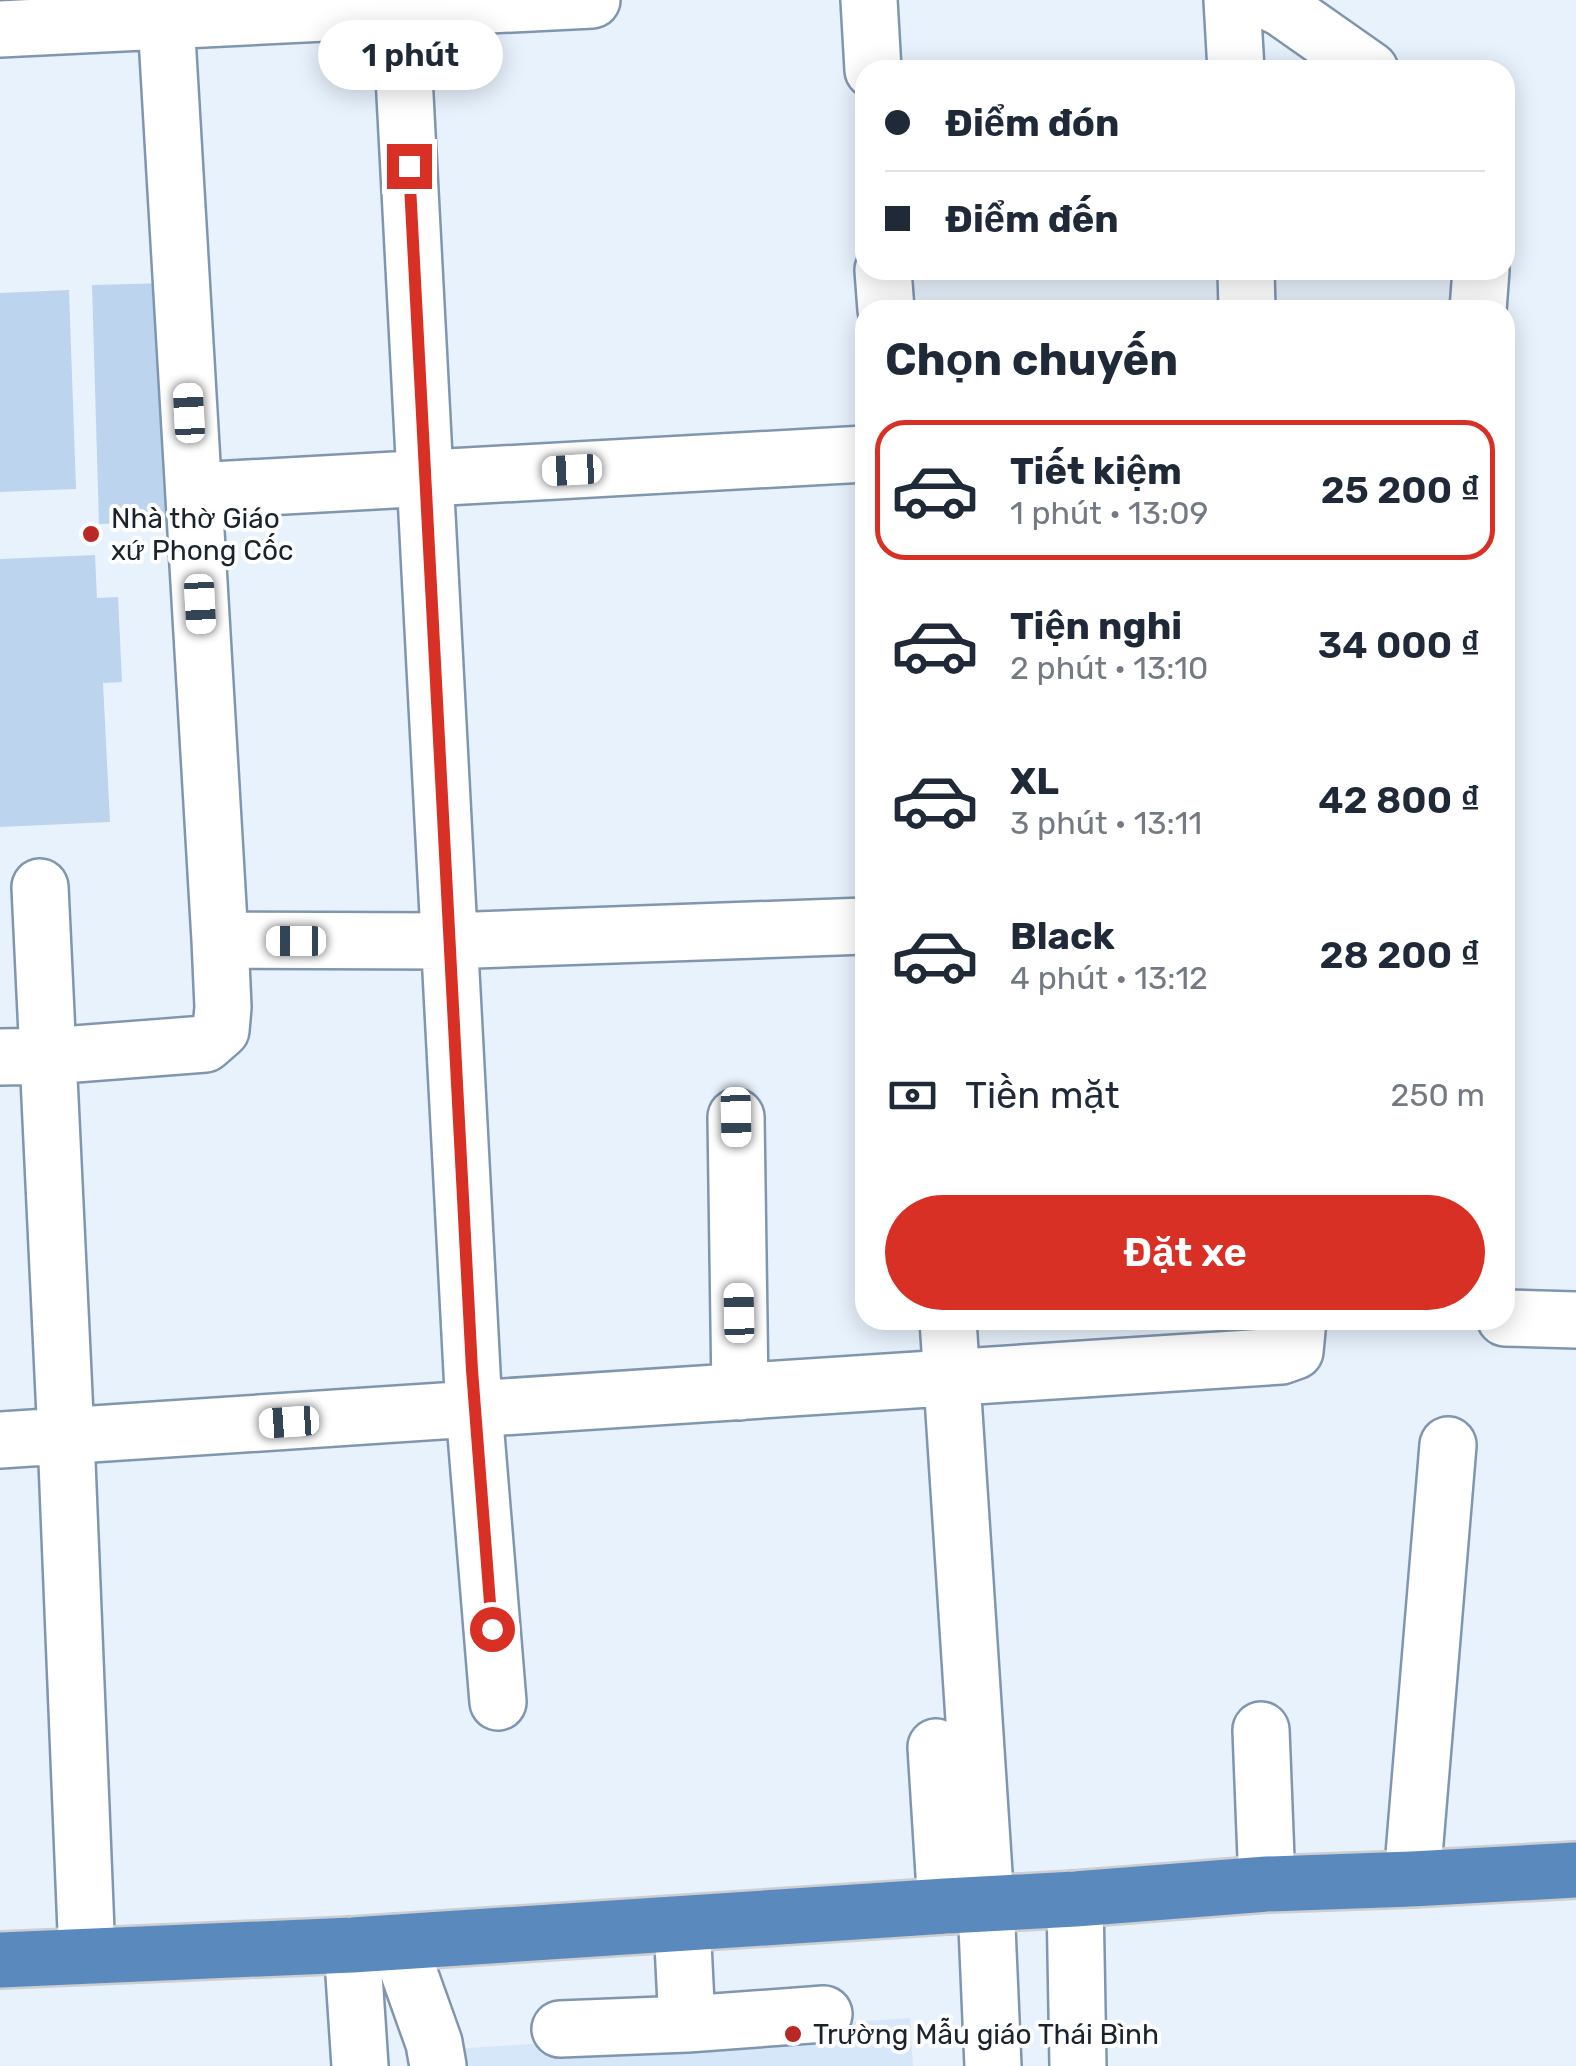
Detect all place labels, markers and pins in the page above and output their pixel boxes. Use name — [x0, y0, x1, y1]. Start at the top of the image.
place label: Nhà thờ Giáo xứ Phong Cốc — [111, 502, 294, 567]
marker: Nhà thờ Giáo xứ Phong Cốc — [80, 523, 102, 545]
place label: Trường Mẫu giáo Thái Bình — [813, 2017, 1159, 2051]
marker: Trường Mẫu giáo Thái Bình — [782, 2023, 804, 2045]

